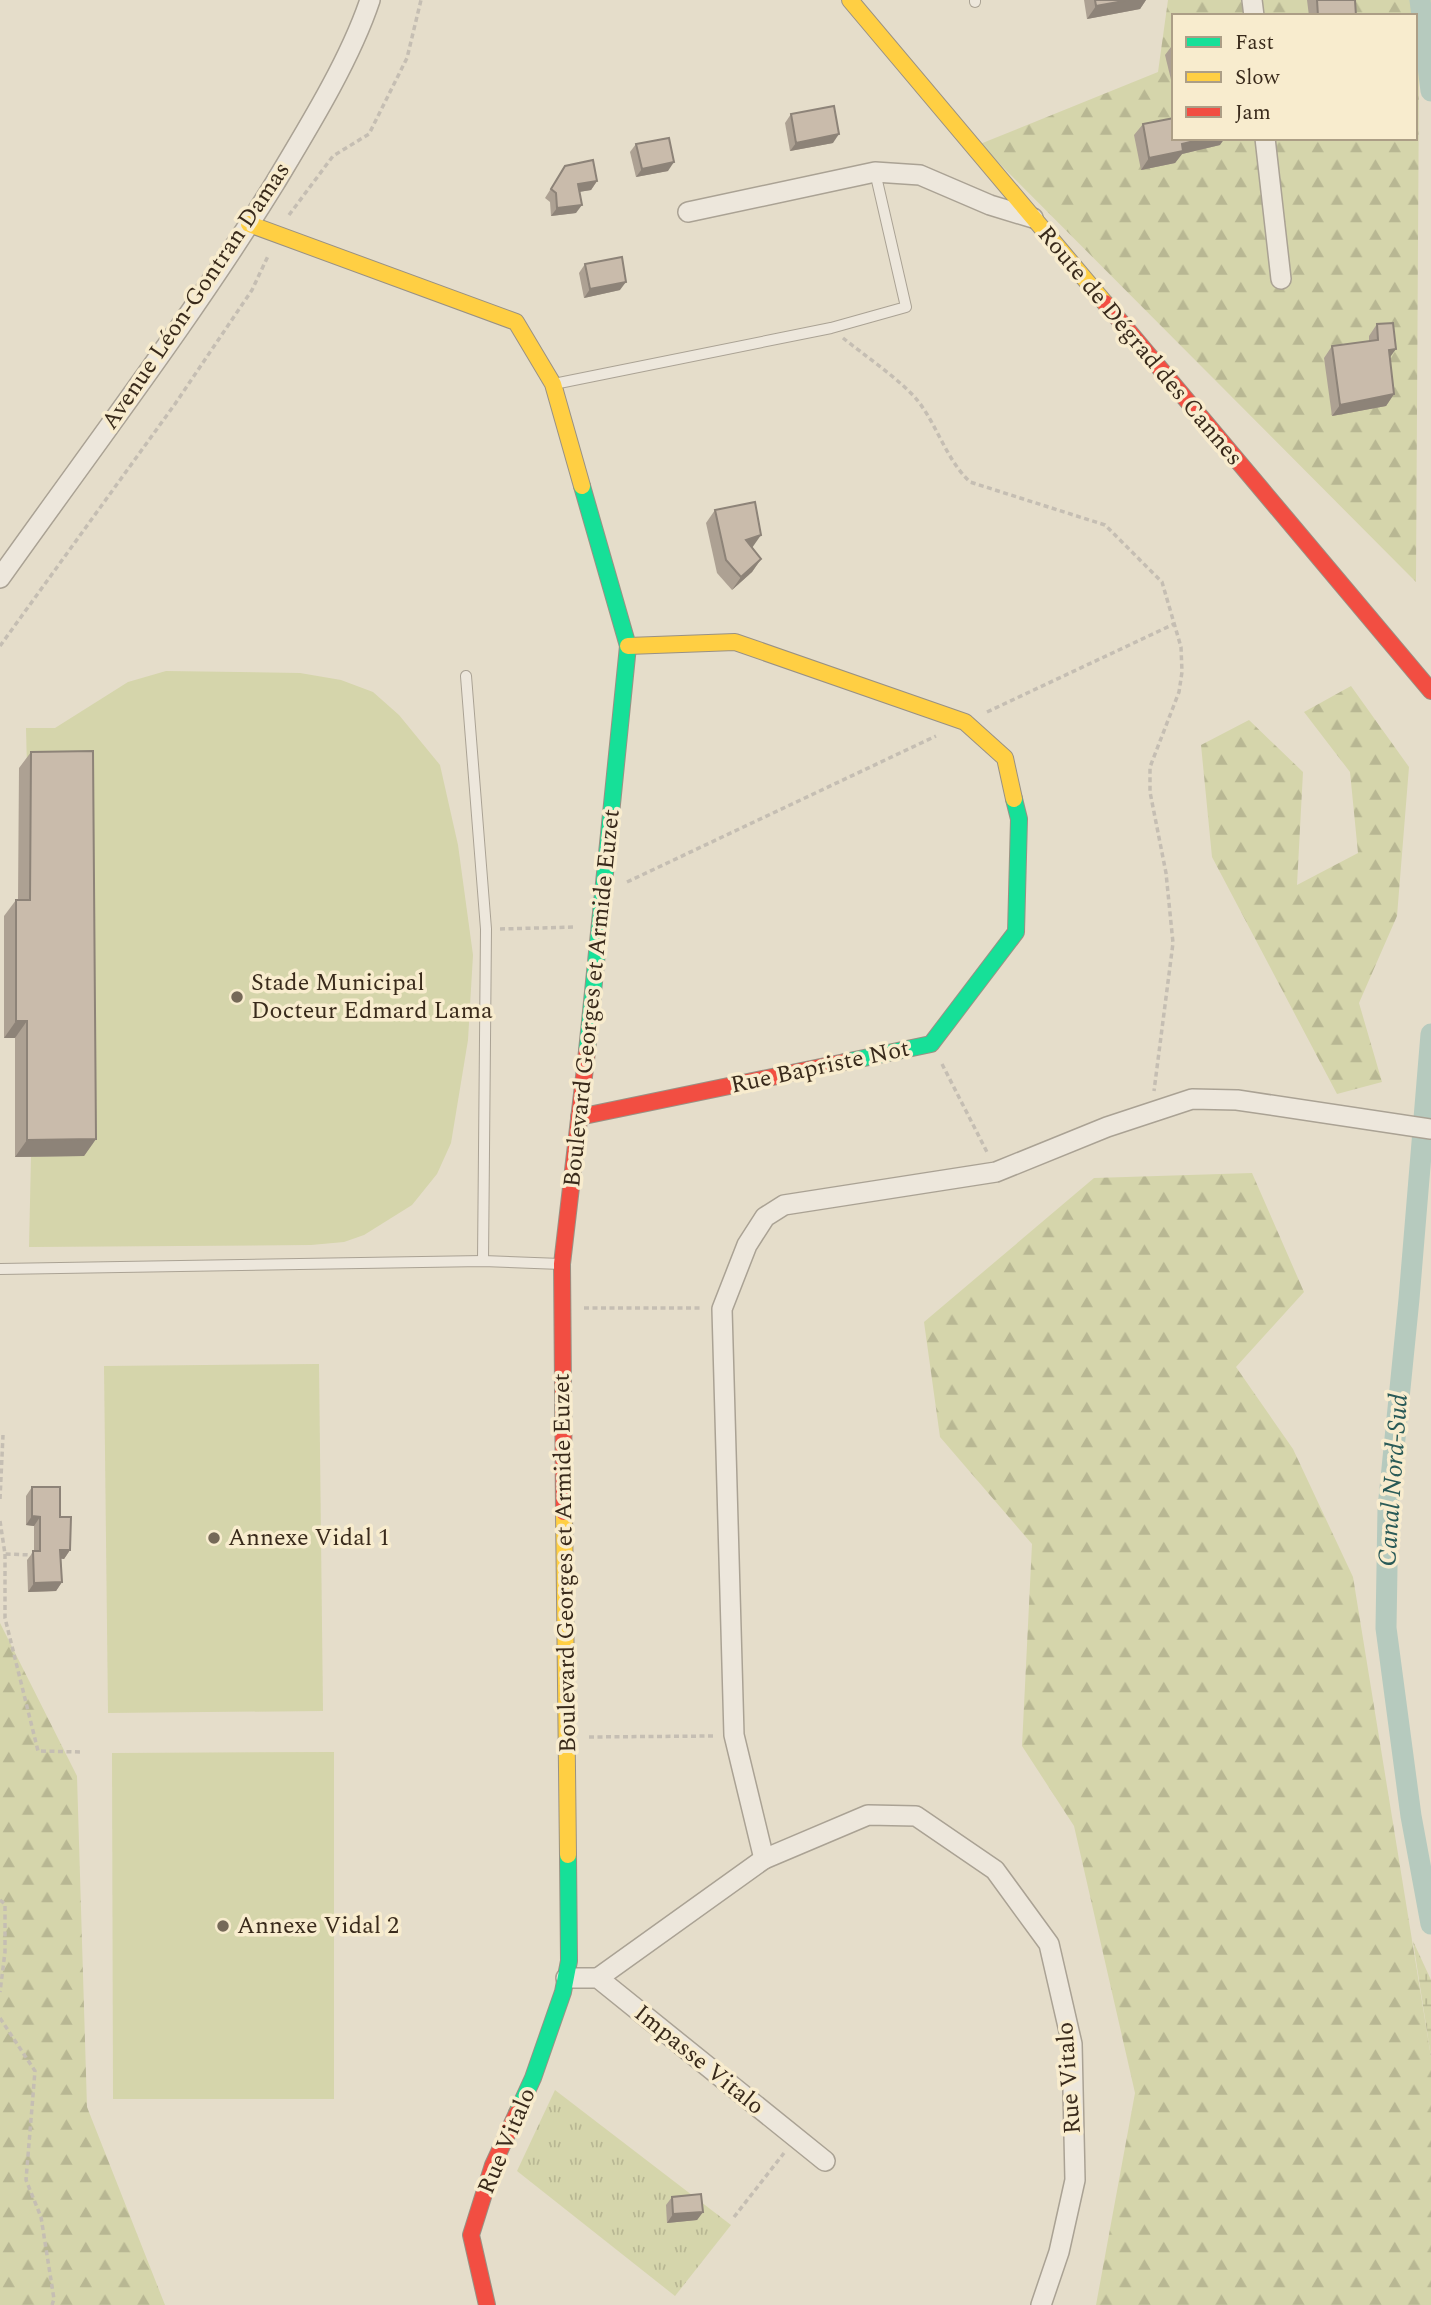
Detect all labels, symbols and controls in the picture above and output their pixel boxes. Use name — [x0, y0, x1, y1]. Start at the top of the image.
legend — [1172, 14, 1417, 140]
text: Fast — [1235, 27, 1274, 59]
text: Slow — [1235, 62, 1281, 94]
text: Jam — [1235, 97, 1271, 129]
street label: Avenue Léon-Gontran Damas — [93, 155, 299, 437]
street label: Route de Dégrad des Cannes — [1029, 218, 1251, 474]
street label: Boulevard Georges et Armide Euzet — [554, 807, 630, 1189]
place label: Stade Municipal Docteur Edmard Lama — [251, 965, 493, 1029]
marker: Stade Municipal Docteur Edmard Lama — [229, 989, 245, 1005]
street label: Rue Bapriste Not — [727, 1030, 913, 1104]
street label: Boulevard Georges et Armide Euzet — [544, 1373, 586, 1753]
water label: Canal Nord-Sud — [1367, 1392, 1419, 1568]
place label: Annexe Vidal 1 — [228, 1520, 390, 1556]
marker: Annexe Vidal 1 — [206, 1530, 222, 1546]
place label: Annexe Vidal 2 — [237, 1908, 399, 1944]
marker: Annexe Vidal 2 — [215, 1918, 231, 1934]
street label: Impasse Vitalo — [626, 1996, 772, 2124]
street label: Rue Vitalo — [1047, 2021, 1091, 2135]
street label: Rue Vitalo — [468, 2082, 546, 2200]

